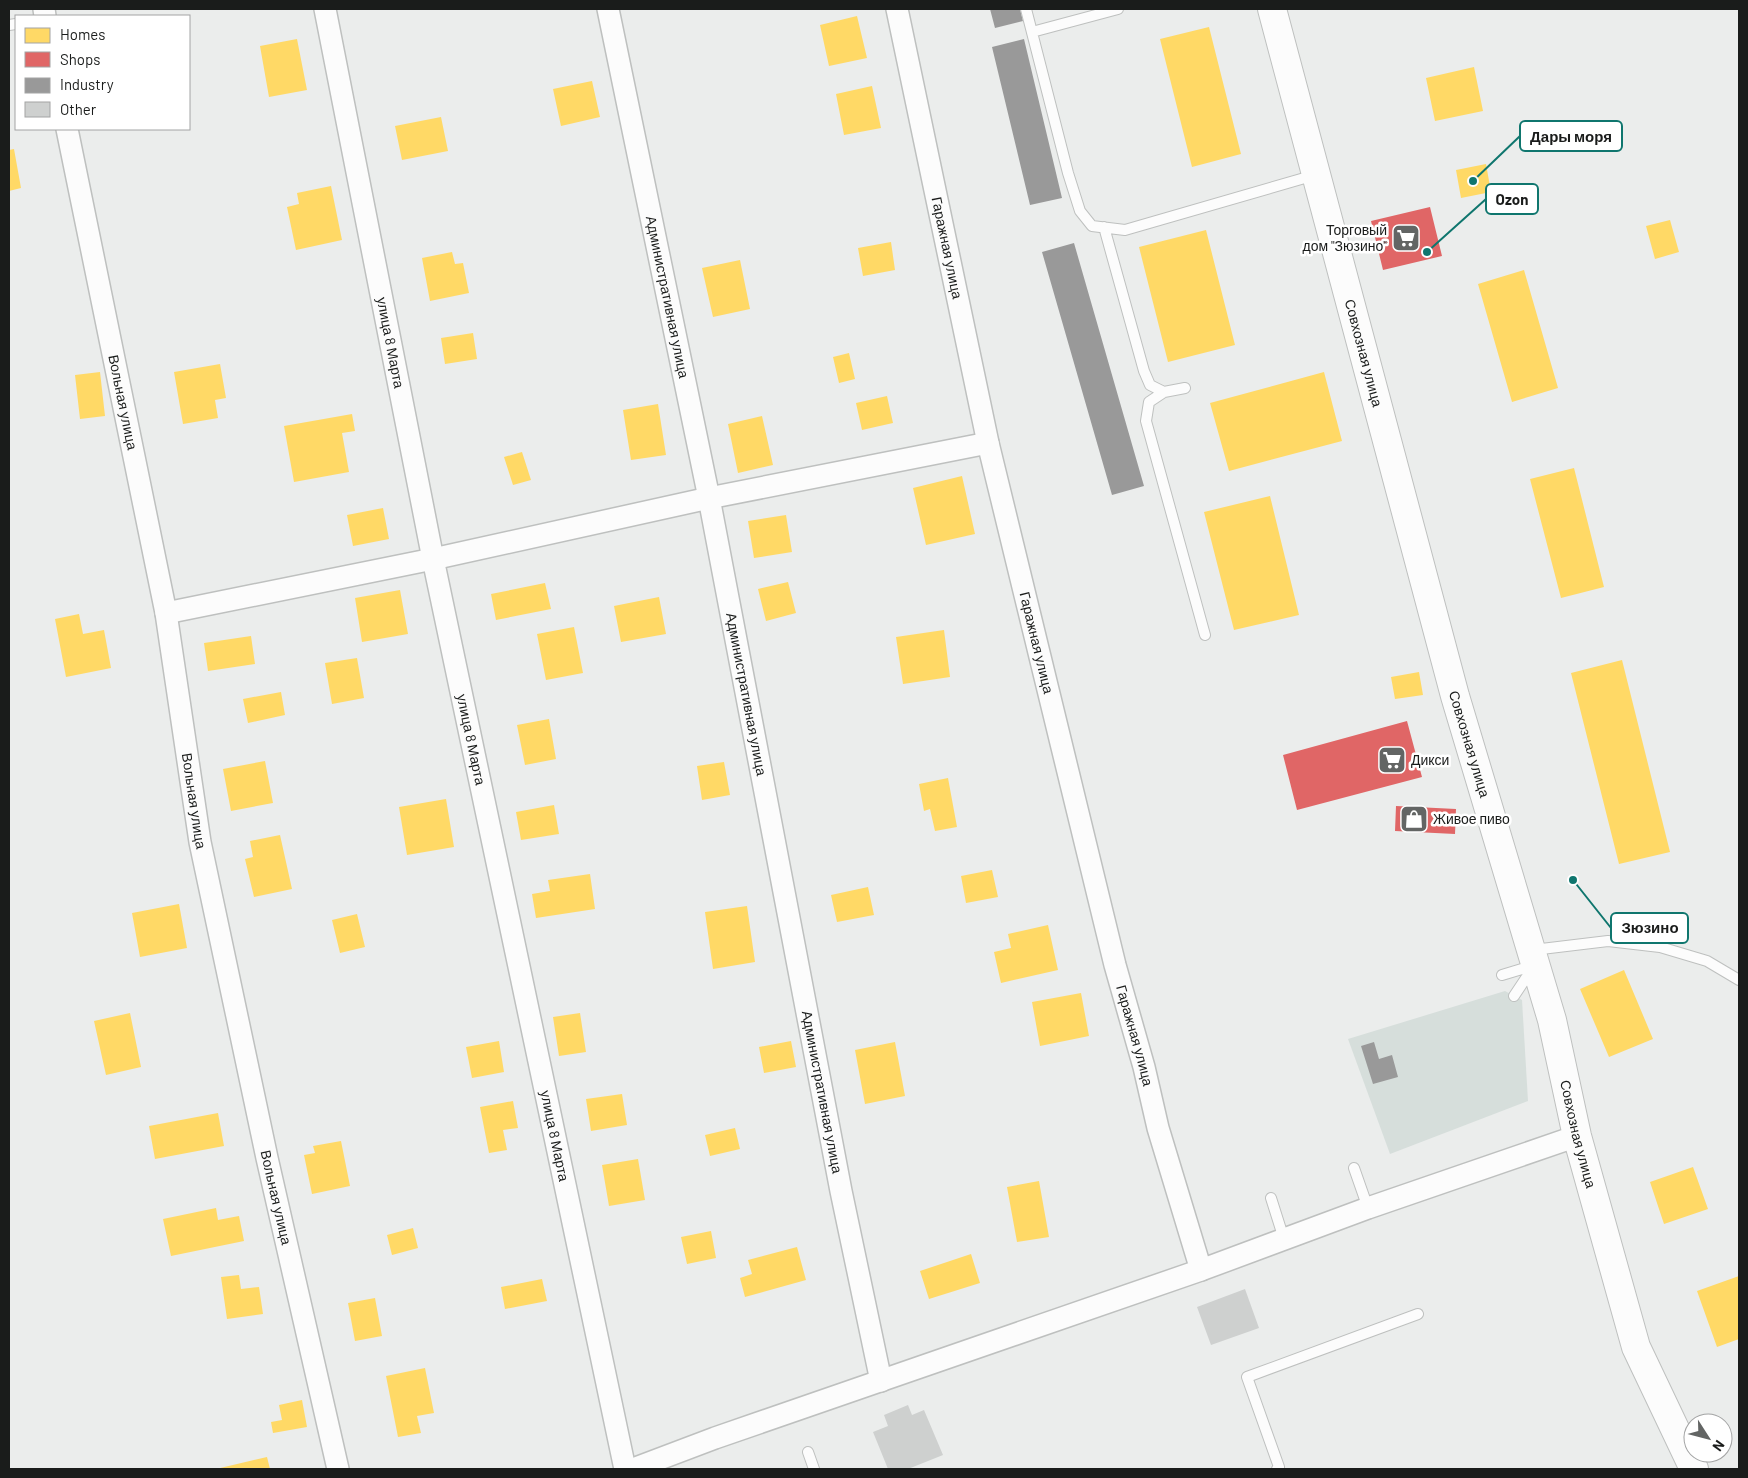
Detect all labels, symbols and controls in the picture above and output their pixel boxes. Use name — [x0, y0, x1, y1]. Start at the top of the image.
legend — [15, 15, 190, 130]
text: Homes — [60, 25, 105, 43]
text: Shops — [60, 50, 100, 68]
text: Industry — [60, 75, 114, 93]
text: Other — [60, 100, 97, 118]
callout: Дары моря — [1520, 121, 1622, 151]
text: Дары моря — [1530, 127, 1612, 145]
callout: Ozon — [1486, 184, 1538, 214]
text: Ozon — [1496, 190, 1528, 208]
street label: Гаражная улица — [929, 195, 967, 301]
street label: Административная улица — [643, 214, 693, 380]
place label: Торговый дом "Зюзино" — [1303, 221, 1387, 254]
supermarket icon: Торговый дом "Зюзино" — [1391, 223, 1421, 253]
street label: улица 8 Марта — [374, 295, 408, 390]
street label: Совхозная улица — [1342, 297, 1387, 409]
street label: Вольная улица — [105, 353, 141, 452]
street label: Гаражная улица — [1017, 590, 1058, 695]
street label: Административная улица — [723, 611, 771, 777]
street label: Совхозная улица — [1446, 689, 1494, 799]
street label: улица 8 Марта — [454, 692, 489, 787]
supermarket icon: Дикси — [1377, 745, 1407, 775]
place label: Дикси — [1411, 751, 1449, 768]
street label: Вольная улица — [179, 752, 210, 851]
shop icon: Живое пиво — [1399, 804, 1429, 834]
place label: Живое пиво — [1433, 810, 1510, 827]
callout: Зюзино — [1611, 913, 1688, 943]
text: Зюзино — [1621, 918, 1679, 936]
street label: Гаражная улица — [1113, 983, 1157, 1088]
street label: Административная улица — [799, 1009, 846, 1175]
street label: Совхозная улица — [1557, 1078, 1600, 1190]
street label: улица 8 Марта — [537, 1089, 573, 1183]
street label: Вольная улица — [258, 1148, 296, 1247]
north arrow — [1683, 1413, 1733, 1463]
text: N — [1709, 1437, 1729, 1455]

